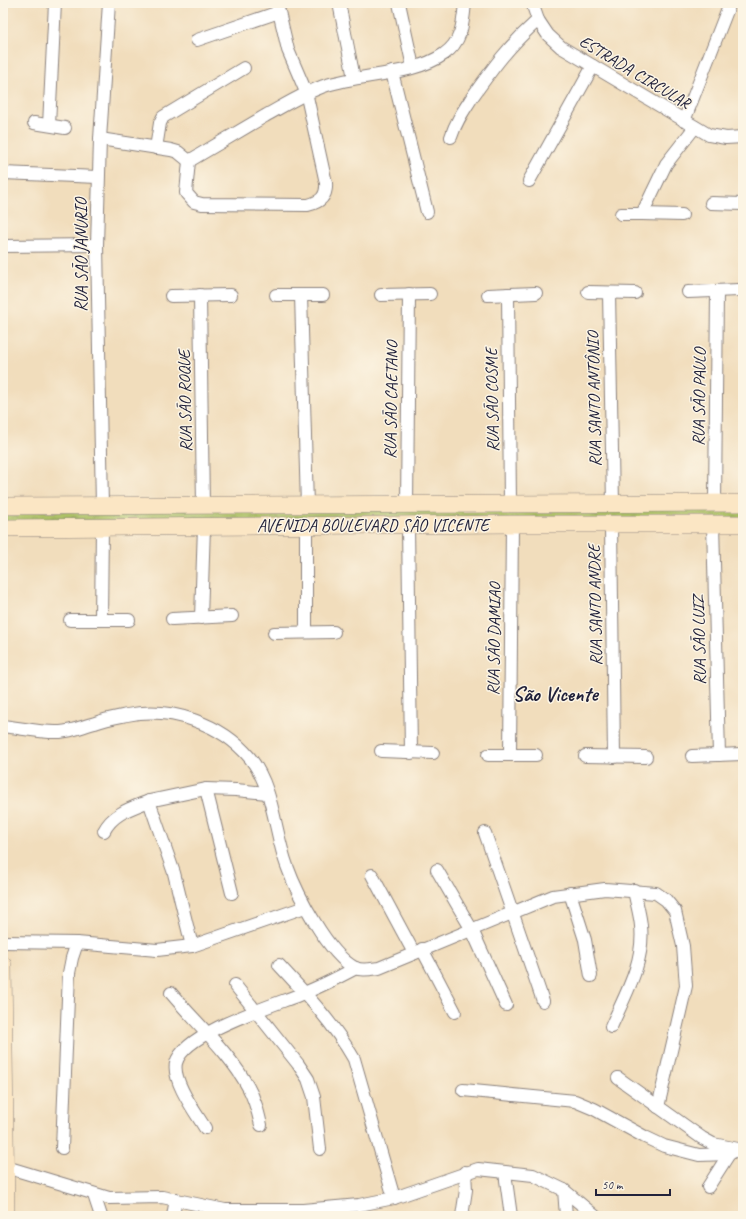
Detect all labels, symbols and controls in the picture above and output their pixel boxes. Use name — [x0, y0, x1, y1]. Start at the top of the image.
street label: ESTRADA CIRCULAR — [576, 31, 696, 114]
street label: RUA SĀO JANURIO — [71, 197, 92, 312]
street label: RUA SANTO ANTÔNIO — [582, 330, 606, 467]
street label: RUA SĀO CAETANO — [379, 339, 403, 459]
street label: RUA SĀO COSME — [481, 345, 503, 452]
street label: RUA SĀO PAULO — [688, 345, 710, 446]
street label: RUA SĀO ROQUE — [174, 348, 196, 452]
street label: AVENIDA BOULEVARD SÃO VICENTE — [257, 515, 491, 536]
street label: RUA SANTO ANDRE — [583, 542, 607, 666]
street label: RUA SĀO DAMIAO — [483, 581, 506, 696]
street label: RUA SĀO LUIZ — [688, 593, 710, 685]
district label: São Vicente — [513, 681, 599, 707]
scale bar — [596, 1171, 670, 1197]
text: 50 m — [602, 1177, 624, 1193]

